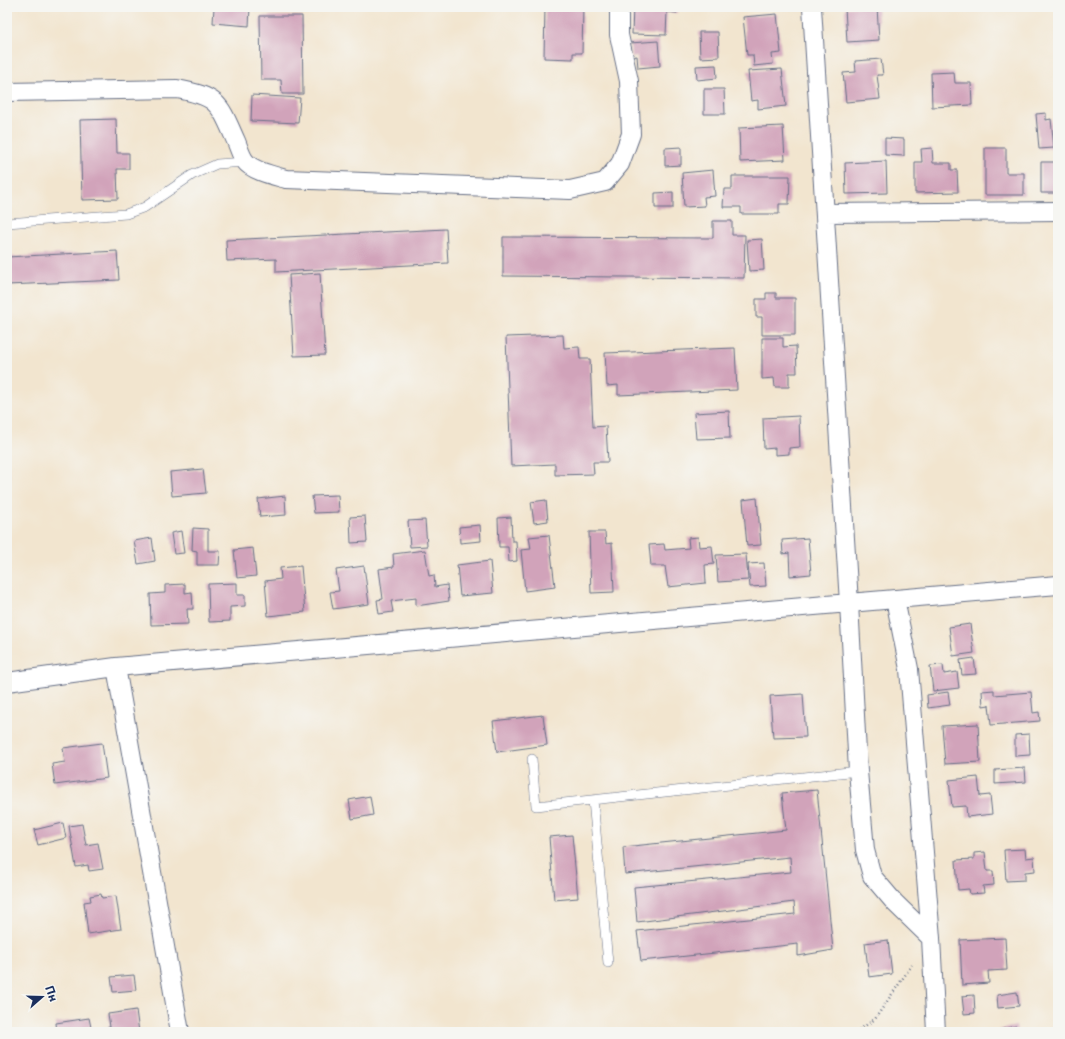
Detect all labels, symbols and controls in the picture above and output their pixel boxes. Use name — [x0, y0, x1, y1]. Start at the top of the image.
north arrow — [22, 977, 62, 1017]
text: Пн — [41, 983, 63, 1004]

